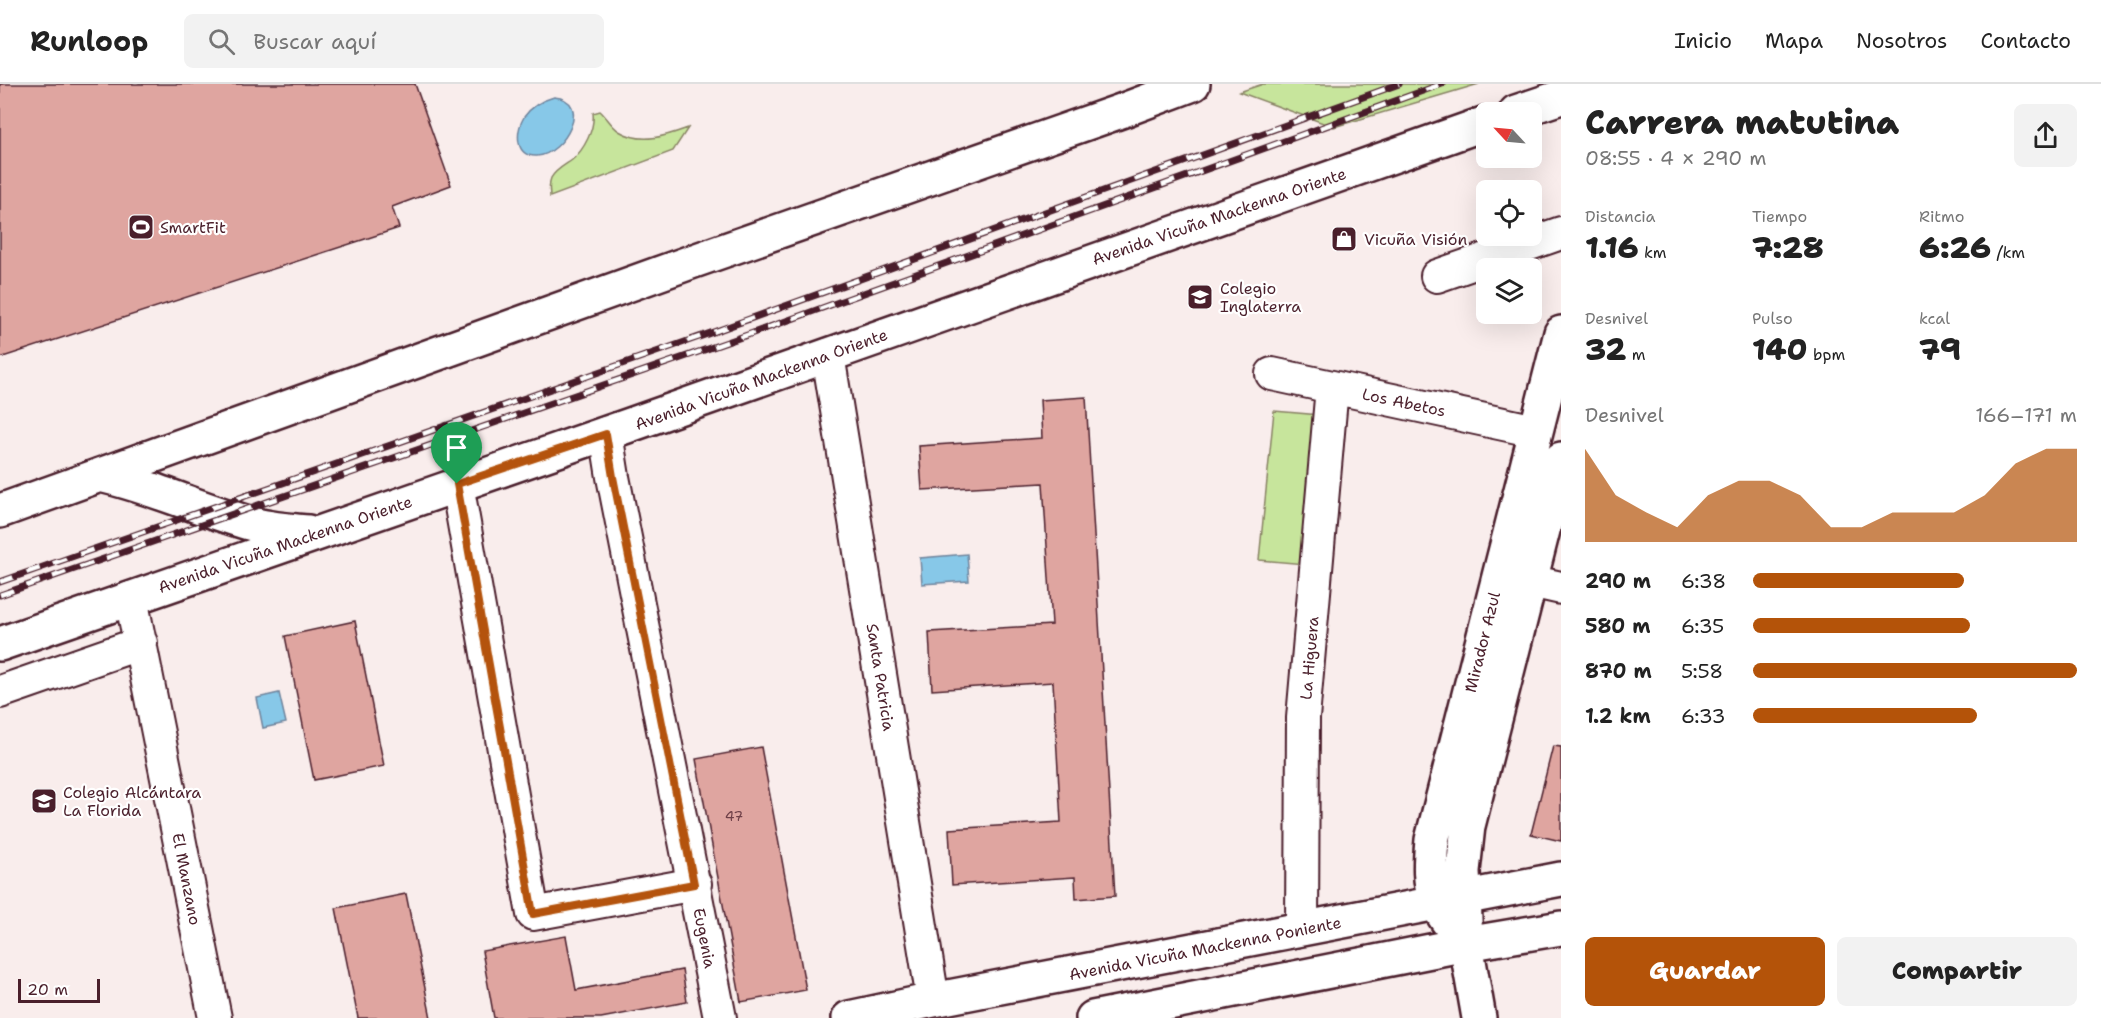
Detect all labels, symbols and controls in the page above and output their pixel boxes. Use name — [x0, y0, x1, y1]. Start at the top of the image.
search box — [184, 14, 604, 68]
text: Runloop — [30, 22, 148, 60]
icon: search — [205, 25, 238, 58]
text: Buscar aquí — [253, 27, 376, 56]
text: Inicio — [1674, 27, 1732, 55]
text: Mapa — [1765, 27, 1823, 55]
text: Nosotros — [1856, 27, 1947, 55]
text: Contacto — [1980, 27, 2071, 55]
text: Carrera matutina — [1585, 100, 1899, 145]
north arrow — [1476, 102, 1542, 168]
map controls — [1476, 102, 1542, 324]
button: share — [2014, 104, 2077, 167]
text: 08:55 · 4 × 290 m — [1585, 145, 1766, 171]
street label: Avenida Vicuña Mackenna Oriente — [1089, 163, 1349, 270]
button: locate — [1476, 180, 1542, 246]
text: Distancia — [1585, 206, 1656, 227]
text: Tiempo — [1752, 206, 1807, 227]
text: Ritmo — [1919, 206, 1964, 227]
sports icon: SmartFit — [126, 212, 156, 242]
place label: SmartFit — [160, 217, 226, 238]
shop icon: Vicuña Visión — [1329, 224, 1359, 254]
text: 1.16 — [1585, 227, 1638, 268]
text: 7:28 — [1752, 227, 1824, 268]
text: 6:26 — [1919, 227, 1991, 268]
place label: Vicuña Visión — [1364, 229, 1467, 250]
text: km — [1638, 242, 1667, 263]
text: /km — [1991, 242, 2025, 263]
button: layers — [1476, 258, 1542, 324]
place label: Colegio Inglaterra — [1220, 278, 1301, 317]
school or university icon: Colegio Inglaterra — [1185, 282, 1215, 312]
text: Desnivel — [1585, 308, 1648, 329]
text: Pulso — [1752, 308, 1793, 329]
text: kcal — [1919, 308, 1950, 329]
street label: Avenida Vicuña Mackenna Oriente — [632, 324, 890, 435]
text: 32 — [1585, 329, 1626, 370]
text: 140 — [1752, 329, 1808, 370]
text: 79 — [1919, 329, 1961, 370]
text: m — [1626, 344, 1646, 365]
text: bpm — [1808, 344, 1845, 365]
street label: Los Abetos — [1360, 383, 1448, 422]
text: Desnivel — [1585, 402, 1664, 428]
text: 166–171 m — [1975, 402, 2077, 428]
pin — [431, 422, 482, 484]
icon: arrive — [440, 431, 473, 464]
street label: Avenida Vicuña Mackenna Oriente — [155, 491, 415, 598]
text: 290 m — [1585, 568, 1651, 594]
text: 6:38 — [1681, 568, 1726, 594]
street label: Mirador Azul — [1460, 589, 1505, 695]
text: 580 m — [1585, 613, 1650, 639]
text: 6:35 — [1681, 613, 1724, 639]
street label: La Higuera — [1295, 615, 1324, 701]
street label: Santa Patricia — [862, 622, 899, 732]
text: 870 m — [1585, 658, 1652, 684]
text: 5:58 — [1681, 658, 1723, 684]
text: 1.2 km — [1585, 703, 1651, 729]
text: 6:33 — [1681, 703, 1726, 729]
place label: Colegio Alcántara La Florida — [63, 782, 201, 821]
school or university icon: Colegio Alcántara La Florida — [29, 786, 59, 816]
house number: 47 — [725, 807, 743, 825]
street label: El Manzano — [167, 831, 206, 927]
street label: Eugenia — [688, 906, 721, 970]
street label: Avenida Vicuña Mackenna Poniente — [1067, 912, 1343, 985]
button: Guardar — [1585, 937, 1825, 1006]
button: Compartir — [1837, 937, 2077, 1006]
scale bar — [18, 976, 100, 1004]
text: 20 m — [27, 979, 68, 1000]

